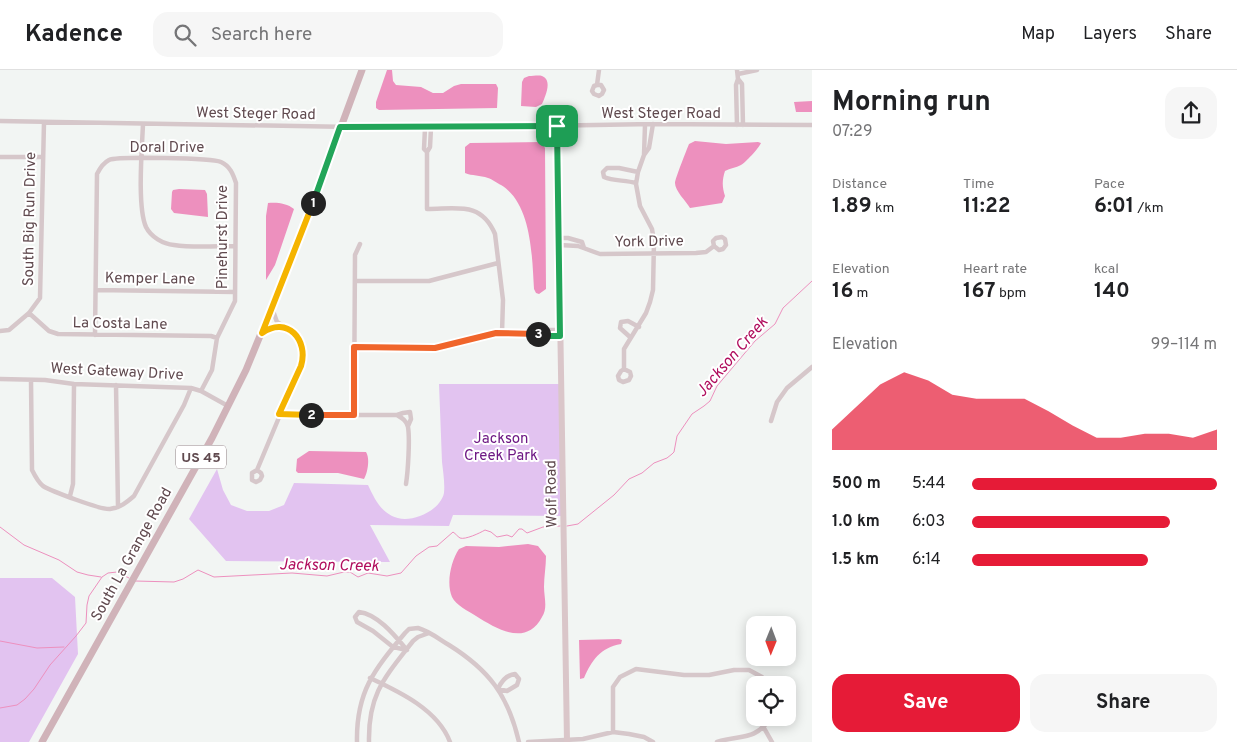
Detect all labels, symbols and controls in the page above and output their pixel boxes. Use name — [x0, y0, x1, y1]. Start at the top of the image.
search box — [153, 12, 503, 57]
text: Kadence — [25, 20, 123, 50]
icon: search — [171, 21, 199, 49]
text: Search here — [211, 23, 312, 47]
text: Map — [1021, 23, 1055, 46]
text: Layers — [1083, 23, 1137, 46]
text: Share — [1165, 23, 1212, 46]
text: Morning run — [832, 85, 991, 121]
button: share — [1165, 87, 1217, 139]
street label: West Steger Road — [196, 104, 316, 125]
pin — [536, 105, 578, 147]
street label: West Steger Road — [601, 105, 721, 124]
icon: arrive — [543, 112, 571, 140]
text: 07:29 — [832, 122, 872, 142]
street label: Doral Drive — [130, 139, 204, 158]
street label: South Big Run Drive — [20, 152, 41, 286]
text: Distance — [832, 176, 887, 193]
text: Time — [963, 176, 994, 193]
text: Pace — [1094, 176, 1125, 193]
street label: Pinehurst Drive — [214, 185, 233, 289]
pin: 1 — [300, 190, 326, 216]
text: 1.89 — [832, 193, 872, 220]
text: 11:22 — [963, 193, 1011, 220]
text: 6:01 — [1094, 193, 1134, 220]
text: 1 — [311, 195, 316, 212]
text: km — [872, 200, 894, 217]
text: /km — [1134, 200, 1164, 217]
street label: York Drive — [614, 232, 684, 253]
text: Elevation — [832, 261, 890, 278]
text: Heart rate — [963, 261, 1027, 278]
text: kcal — [1094, 261, 1119, 278]
street label: Kemper Lane — [105, 269, 195, 290]
text: 16 — [832, 278, 853, 305]
text: 167 — [963, 278, 996, 305]
text: 140 — [1094, 278, 1130, 305]
text: m — [853, 285, 868, 302]
text: bpm — [996, 285, 1026, 302]
water label: Jackson Creek — [692, 312, 773, 402]
street label: La Costa Lane — [72, 314, 168, 335]
pin: 3 — [526, 322, 550, 346]
text: 3 — [534, 326, 543, 343]
text: Elevation — [832, 335, 898, 355]
text: 99–114 m — [1151, 335, 1217, 355]
street label: West Gateway Drive — [50, 360, 184, 385]
pin: 2 — [298, 402, 324, 428]
text: 2 — [307, 407, 316, 424]
park label: Jackson Creek Park — [464, 430, 538, 466]
road number: US 45 — [176, 446, 226, 468]
street label: Wolf Road — [542, 460, 563, 528]
text: 500 m — [832, 474, 881, 494]
text: 5:44 — [912, 474, 945, 494]
street label: South La Grange Road — [88, 485, 177, 625]
text: 1.0 km — [832, 512, 880, 532]
text: 6:03 — [912, 512, 945, 532]
text: 1.5 km — [832, 550, 879, 570]
text: 6:14 — [912, 550, 941, 570]
water label: Jackson Creek — [279, 555, 380, 577]
north arrow — [746, 616, 796, 666]
map controls — [746, 616, 796, 726]
button: Save — [832, 674, 1020, 732]
button: Share — [1030, 674, 1217, 732]
button: locate — [746, 676, 796, 726]

